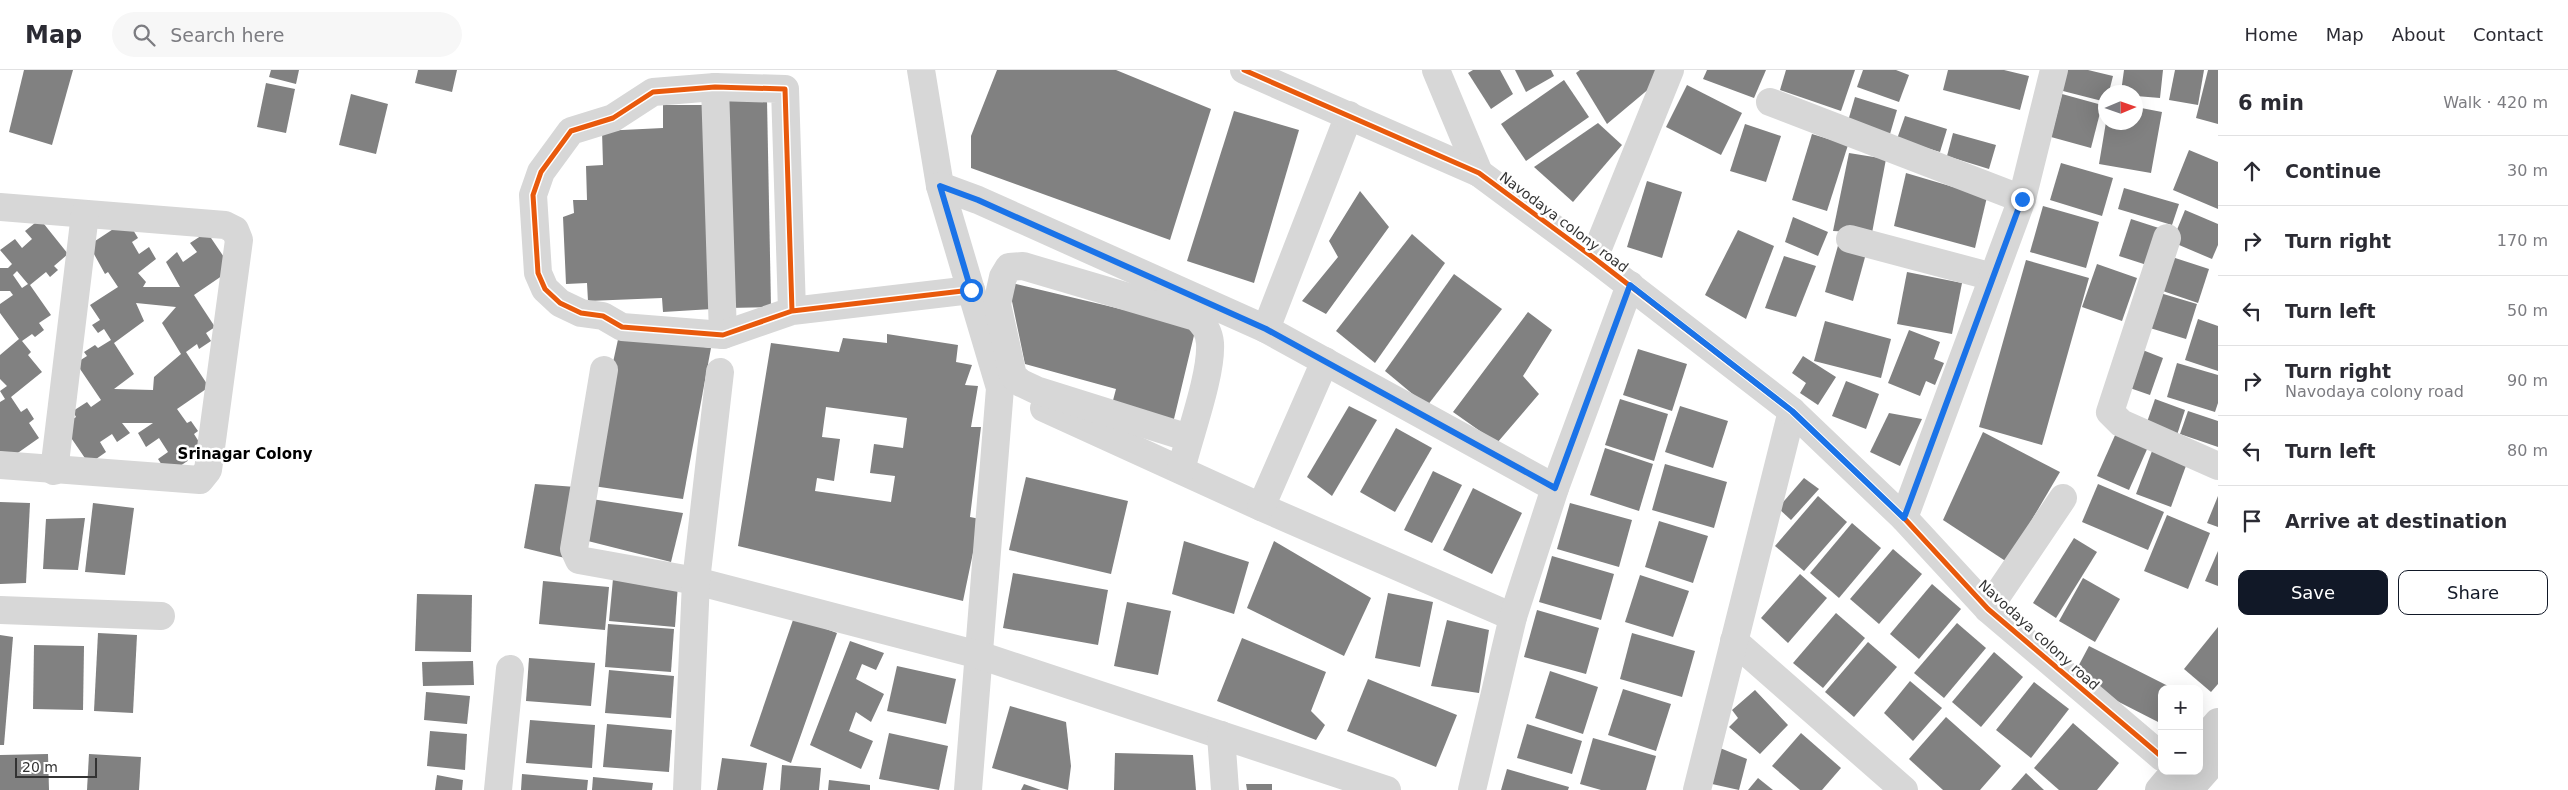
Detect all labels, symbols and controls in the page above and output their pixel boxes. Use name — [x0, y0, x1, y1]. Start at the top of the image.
search box — [112, 12, 462, 57]
text: Map — [25, 21, 82, 49]
icon: search — [130, 21, 158, 49]
text: Search here — [170, 24, 284, 46]
text: Home — [2245, 24, 2298, 45]
text: Map — [2326, 24, 2364, 45]
text: About — [2392, 24, 2445, 45]
text: Contact — [2473, 24, 2543, 45]
north arrow — [2098, 85, 2143, 130]
text: 6 min — [2238, 91, 2304, 115]
text: Walk · 420 m — [2443, 93, 2548, 112]
icon: ahead — [2238, 157, 2266, 185]
text: Continue — [2285, 160, 2381, 182]
text: 30 m — [2507, 161, 2548, 180]
street label: Navodaya colony road — [1497, 169, 1631, 275]
route end — [2011, 188, 2034, 211]
icon: right — [2238, 227, 2266, 255]
text: Turn right — [2285, 230, 2391, 252]
text: 170 m — [2497, 231, 2548, 250]
route start — [960, 279, 983, 302]
icon: left — [2238, 297, 2266, 325]
text: Turn left — [2285, 300, 2376, 322]
text: 50 m — [2507, 301, 2548, 320]
text: Turn right — [2285, 360, 2391, 382]
icon: right — [2238, 367, 2266, 395]
text: 90 m — [2507, 371, 2548, 390]
text: Navodaya colony road — [2285, 382, 2464, 401]
icon: left — [2238, 437, 2266, 465]
text: Turn left — [2285, 440, 2376, 462]
text: 80 m — [2507, 441, 2548, 460]
district label: Srinagar Colony — [178, 445, 313, 463]
icon: arrive — [2238, 507, 2266, 535]
text: Arrive at destination — [2285, 510, 2507, 532]
button: Save — [2238, 570, 2388, 615]
button: Share — [2398, 570, 2548, 615]
street label: Navodaya colony road — [1975, 577, 2103, 693]
map controls — [2158, 685, 2203, 775]
button: + — [2158, 685, 2203, 730]
button: − — [2158, 730, 2203, 775]
scale bar — [15, 755, 98, 778]
text: 20 m — [22, 759, 58, 775]

